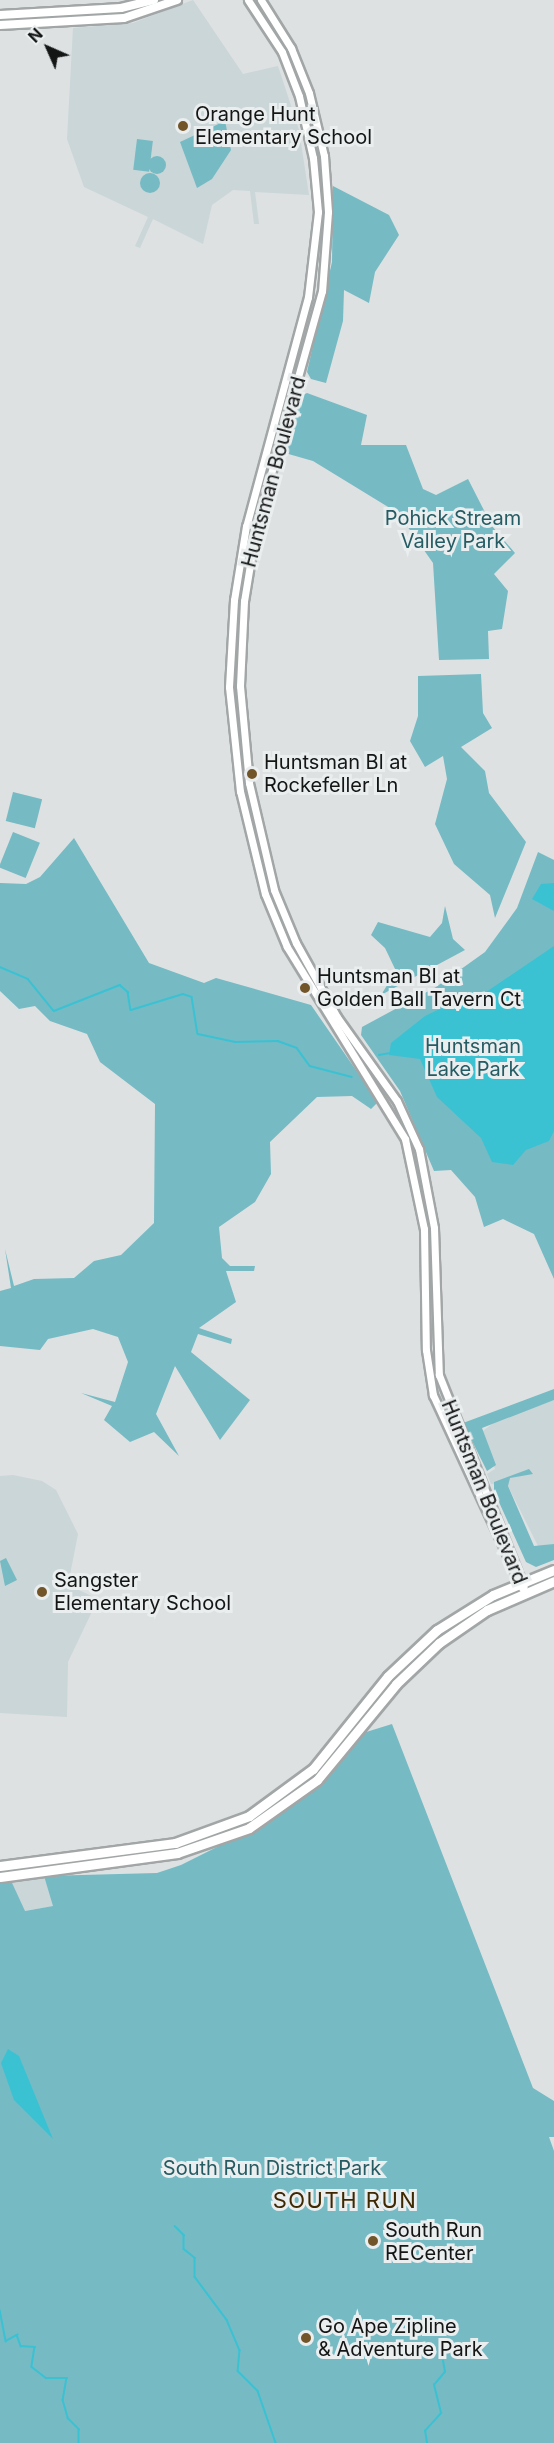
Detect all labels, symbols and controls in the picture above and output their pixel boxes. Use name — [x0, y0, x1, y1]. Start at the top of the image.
north arrow — [18, 18, 78, 78]
text: N — [24, 24, 47, 47]
place label: Orange Hunt Elementary School — [195, 102, 372, 149]
marker: Orange Hunt Elementary School — [176, 119, 190, 133]
street label: Huntsman Boulevard — [237, 374, 311, 570]
park label: Pohick Stream Valley Park — [385, 506, 521, 553]
place label: Huntsman Bl at Rockefeller Ln — [264, 750, 407, 797]
marker: Huntsman Bl at Rockefeller Ln — [245, 767, 259, 781]
place label: Huntsman Bl at Golden Ball Tavern Ct — [317, 964, 521, 1011]
marker: Huntsman Bl at Golden Ball Tavern Ct — [298, 981, 312, 995]
park label: Huntsman Lake Park — [425, 1034, 521, 1081]
street label: Huntsman Boulevard — [436, 1396, 532, 1588]
place label: Sangster Elementary School — [54, 1568, 231, 1615]
marker: Sangster Elementary School — [35, 1585, 49, 1599]
park label: South Run District Park — [163, 2156, 381, 2180]
district label: SOUTH RUN — [273, 2188, 417, 2214]
place label: South Run RECenter — [385, 2218, 482, 2265]
marker: South Run RECenter — [366, 2234, 380, 2248]
place label: Go Ape Zipline & Adventure Park — [318, 2314, 483, 2361]
marker: Go Ape Zipline & Adventure Park — [299, 2331, 313, 2345]

